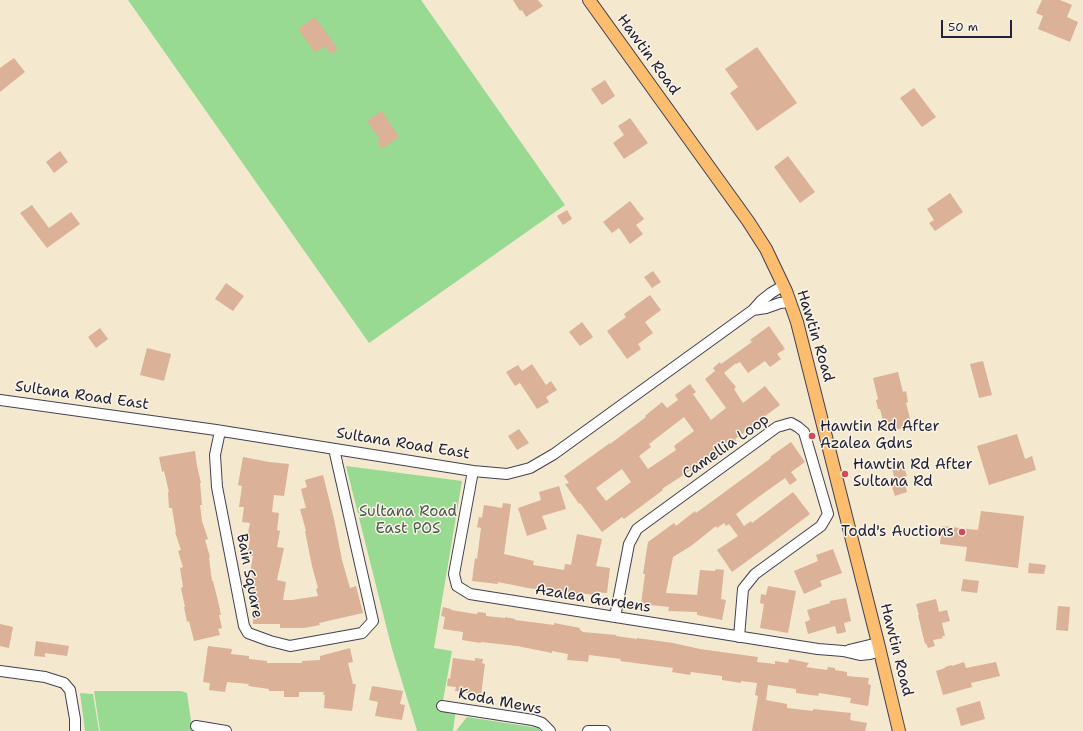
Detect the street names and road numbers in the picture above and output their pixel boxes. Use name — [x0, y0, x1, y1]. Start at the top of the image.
street label: Hawtin Road — [613, 11, 683, 99]
street label: Hawtin Road — [793, 288, 837, 384]
street label: Sultana Road East — [14, 378, 150, 414]
street label: Camellia Loop — [679, 411, 773, 483]
street label: Sultana Road East — [335, 425, 471, 463]
street label: Bain Square — [232, 532, 266, 620]
street label: Azalea Gardens — [534, 581, 652, 617]
street label: Hawtin Road — [876, 602, 916, 698]
street label: Koda Mews — [457, 685, 543, 719]

